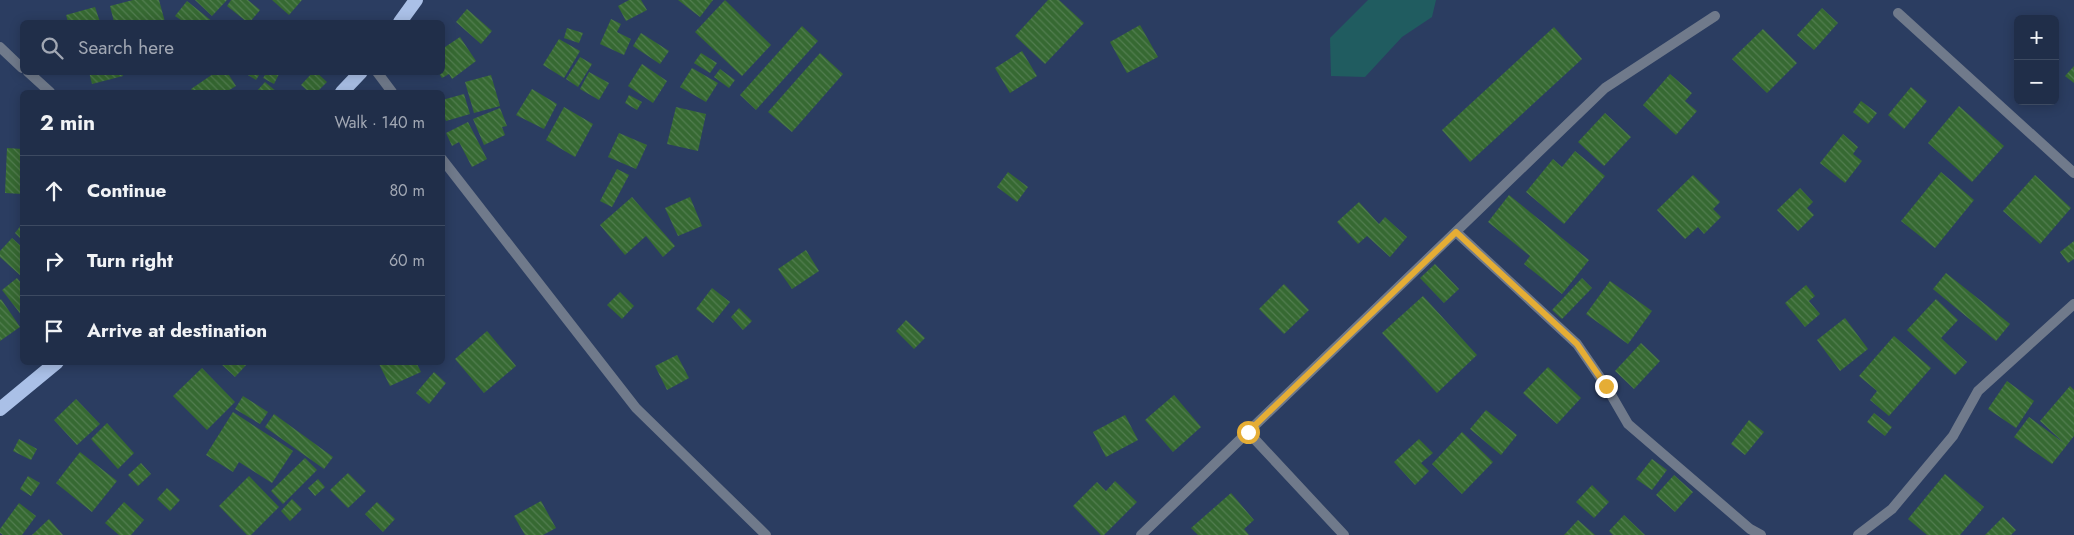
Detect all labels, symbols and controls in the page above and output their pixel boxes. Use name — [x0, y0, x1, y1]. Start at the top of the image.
map controls — [2014, 15, 2059, 105]
button: + — [2014, 15, 2059, 60]
search box — [20, 20, 445, 75]
icon: search — [38, 34, 66, 62]
text: Search here — [78, 34, 174, 61]
button: − — [2014, 60, 2059, 105]
text: 2 min — [40, 108, 95, 138]
text: Walk · 140 m — [335, 111, 425, 134]
icon: ahead — [40, 177, 68, 205]
text: Continue — [87, 177, 166, 204]
text: 80 m — [389, 179, 425, 202]
icon: right — [40, 247, 68, 275]
text: Turn right — [87, 247, 173, 274]
text: 60 m — [389, 249, 425, 272]
icon: arrive — [40, 317, 68, 345]
text: Arrive at destination — [87, 317, 267, 344]
route end — [1595, 375, 1618, 398]
route start — [1237, 421, 1260, 444]

